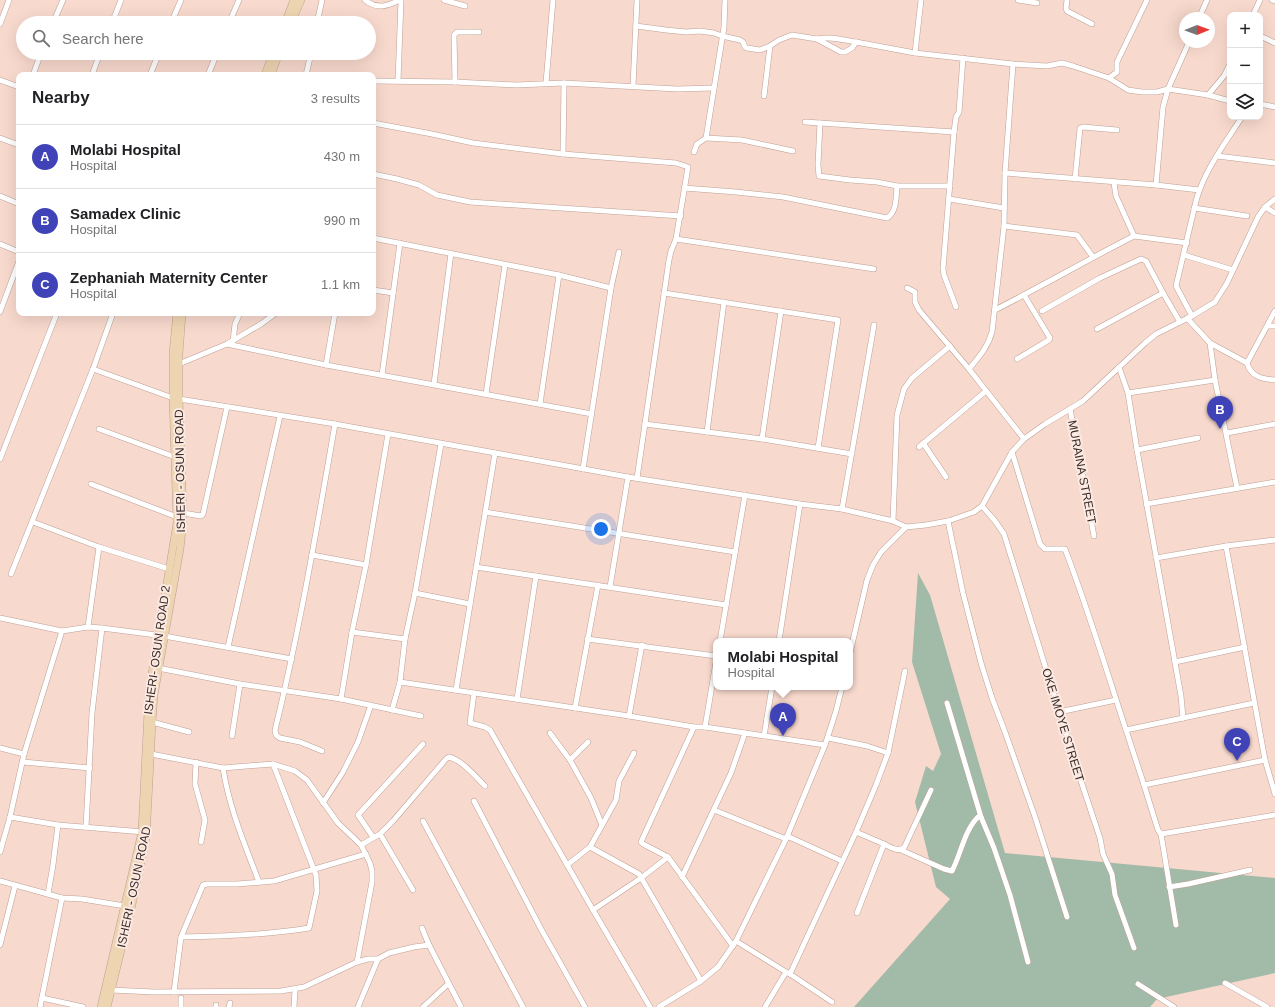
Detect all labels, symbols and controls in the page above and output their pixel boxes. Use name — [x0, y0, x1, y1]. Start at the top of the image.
north arrow — [1179, 12, 1215, 48]
map controls — [1227, 12, 1263, 120]
button: + — [1227, 12, 1263, 48]
search box — [16, 16, 376, 60]
icon: search — [30, 27, 52, 49]
text: Search here — [62, 30, 144, 47]
button: − — [1227, 48, 1263, 84]
button: layers — [1227, 84, 1263, 120]
text: Nearby — [32, 88, 90, 107]
text: 3 results — [311, 91, 360, 106]
text: Molabi Hospital — [70, 141, 181, 158]
text: A — [40, 149, 50, 164]
text: 430 m — [324, 149, 360, 164]
text: Hospital — [70, 158, 117, 173]
text: Samadex Clinic — [70, 205, 181, 222]
text: B — [40, 213, 50, 228]
text: 990 m — [324, 213, 360, 228]
text: Hospital — [70, 222, 117, 237]
text: Zephaniah Maternity Center — [70, 269, 268, 286]
text: C — [40, 277, 50, 292]
text: 1.1 km — [321, 277, 360, 292]
text: Hospital — [70, 286, 117, 301]
pin: B — [1207, 396, 1233, 429]
street label: ISHERI - OSUN ROAD — [172, 409, 188, 533]
street label: MURAINA STREET — [1065, 419, 1099, 526]
your location — [591, 519, 611, 539]
street label: ISHERI- OSUN ROAD 2 — [141, 584, 173, 715]
popup — [713, 638, 853, 690]
text: Molabi Hospital — [728, 648, 838, 665]
text: Hospital — [728, 665, 775, 680]
street label: OKE IMOYE STREET — [1039, 667, 1087, 784]
pin: A — [770, 703, 796, 736]
pin: C — [1224, 728, 1250, 761]
street label: ISHERI - OSUN ROAD — [114, 825, 154, 949]

